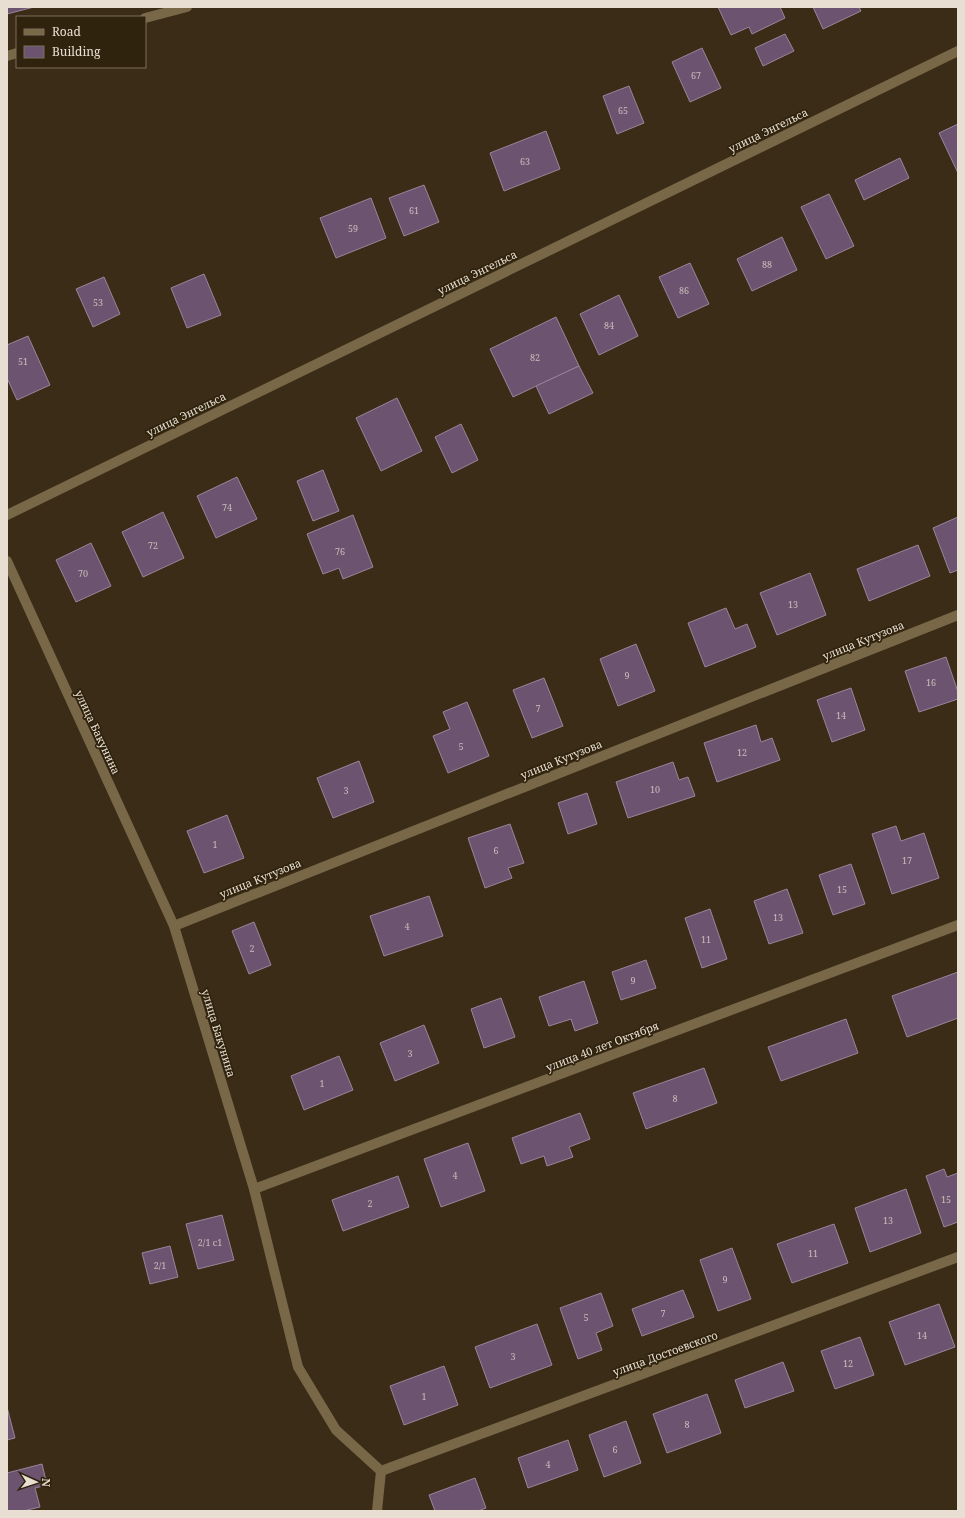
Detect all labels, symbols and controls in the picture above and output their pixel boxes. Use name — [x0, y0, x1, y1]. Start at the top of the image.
legend — [16, 16, 146, 68]
text: Road — [52, 23, 82, 40]
text: Building — [52, 43, 101, 60]
house number: 67 — [691, 69, 701, 82]
house number: 65 — [618, 104, 628, 117]
street label: улица Энгельса — [726, 104, 810, 156]
house number: 63 — [520, 155, 530, 168]
house number: 61 — [409, 204, 419, 217]
house number: 59 — [348, 222, 358, 235]
street label: улица Энгельса — [435, 246, 519, 298]
house number: 88 — [762, 258, 772, 271]
house number: 86 — [679, 284, 689, 297]
house number: 53 — [93, 296, 103, 309]
house number: 84 — [604, 319, 614, 332]
house number: 82 — [530, 351, 540, 364]
house number: 51 — [18, 355, 28, 368]
street label: улица Энгельса — [144, 388, 228, 440]
house number: 74 — [222, 501, 232, 514]
house number: 72 — [148, 539, 158, 552]
house number: 76 — [335, 545, 345, 558]
house number: 70 — [78, 567, 88, 580]
house number: 13 — [788, 598, 798, 611]
street label: улица Кутузова — [820, 617, 906, 663]
house number: 9 — [624, 669, 630, 682]
house number: 16 — [926, 676, 936, 689]
street label: улица Бакунина — [72, 687, 124, 777]
house number: 7 — [535, 702, 541, 715]
house number: 14 — [836, 709, 846, 722]
street label: улица Кутузова — [518, 736, 604, 782]
house number: 5 — [458, 740, 464, 753]
house number: 12 — [737, 746, 747, 759]
house number: 10 — [650, 783, 660, 796]
house number: 3 — [343, 784, 349, 797]
house number: 1 — [212, 838, 218, 851]
house number: 6 — [493, 844, 499, 857]
house number: 17 — [902, 854, 912, 867]
street label: улица Кутузова — [217, 855, 303, 901]
house number: 15 — [837, 883, 847, 896]
house number: 13 — [773, 911, 783, 924]
house number: 4 — [404, 920, 410, 933]
house number: 11 — [701, 933, 711, 946]
house number: 2 — [249, 942, 255, 955]
house number: 9 — [630, 974, 636, 987]
street label: улица Бакунина — [198, 987, 240, 1079]
street label: улица 40 лет Октября — [543, 1018, 661, 1074]
house number: 3 — [407, 1047, 413, 1060]
house number: 1 — [319, 1077, 325, 1090]
house number: 8 — [672, 1092, 678, 1105]
house number: 4 — [452, 1169, 458, 1182]
house number: 15 — [941, 1193, 951, 1206]
house number: 2 — [367, 1197, 373, 1210]
house number: 13 — [883, 1214, 893, 1227]
house number: 2/1 с1 — [198, 1236, 222, 1249]
house number: 11 — [808, 1247, 818, 1260]
house number: 2/1 — [154, 1259, 166, 1272]
house number: 9 — [722, 1273, 728, 1286]
house number: 7 — [660, 1307, 666, 1320]
house number: 5 — [583, 1311, 589, 1324]
street label: улица Достоевского — [610, 1327, 720, 1379]
house number: 14 — [917, 1329, 927, 1342]
house number: 3 — [510, 1350, 516, 1363]
house number: 12 — [843, 1357, 853, 1370]
house number: 1 — [421, 1390, 427, 1403]
house number: 8 — [684, 1418, 690, 1431]
house number: 6 — [612, 1443, 618, 1456]
house number: 4 — [545, 1458, 551, 1471]
north arrow — [16, 1462, 56, 1502]
text: N — [39, 1478, 54, 1488]

